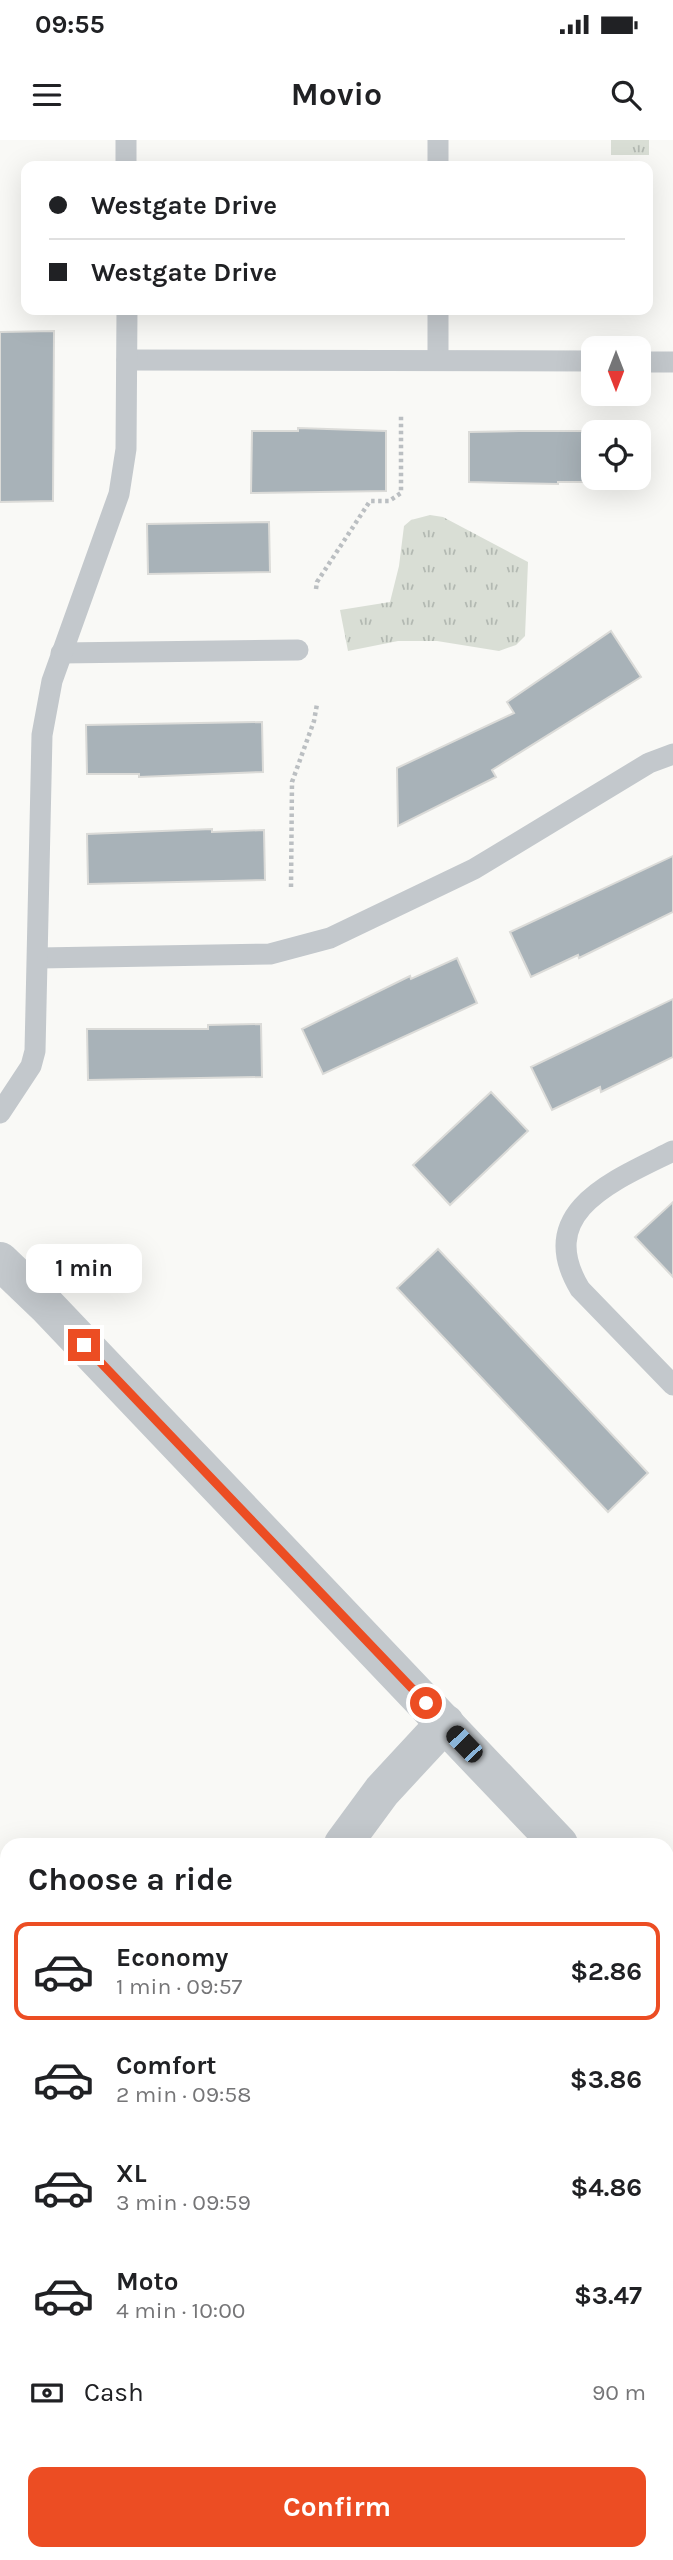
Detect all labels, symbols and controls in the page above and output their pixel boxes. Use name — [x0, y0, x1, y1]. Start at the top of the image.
text: 09:55 — [35, 9, 105, 40]
icon: menu — [28, 76, 66, 114]
text: Movio — [291, 76, 382, 113]
icon: search — [607, 76, 645, 114]
text: Westgate Drive — [91, 190, 277, 221]
text: Westgate Drive — [91, 257, 277, 288]
north arrow — [581, 336, 651, 406]
map controls — [581, 336, 651, 490]
button: locate — [581, 420, 651, 490]
callout: 1 min — [26, 1244, 142, 1292]
text: 1 min — [55, 1255, 113, 1282]
route end — [68, 1329, 100, 1361]
route start — [410, 1687, 442, 1719]
car — [442, 1722, 487, 1766]
text: Choose a ride — [28, 1861, 233, 1898]
icon: car — [32, 1940, 95, 2003]
text: Economy — [116, 1942, 228, 1973]
text: $2.86 — [570, 1956, 642, 1987]
text: 1 min · 09:57 — [116, 1973, 242, 2000]
icon: car — [32, 2048, 95, 2111]
text: Comfort — [116, 2050, 217, 2081]
text: $3.86 — [570, 2064, 642, 2095]
text: 2 min · 09:58 — [116, 2081, 251, 2108]
icon: car — [32, 2156, 95, 2219]
text: XL — [116, 2158, 147, 2189]
text: $4.86 — [570, 2172, 642, 2203]
text: 3 min · 09:59 — [116, 2189, 251, 2216]
icon: car — [32, 2264, 95, 2327]
text: Moto — [116, 2266, 178, 2297]
text: $3.47 — [574, 2280, 642, 2311]
text: 4 min · 10:00 — [116, 2297, 245, 2324]
icon: cash — [28, 2374, 66, 2412]
text: Cash — [84, 2377, 144, 2408]
text: 90 m — [592, 2379, 646, 2406]
button: Confirm — [28, 2467, 646, 2547]

